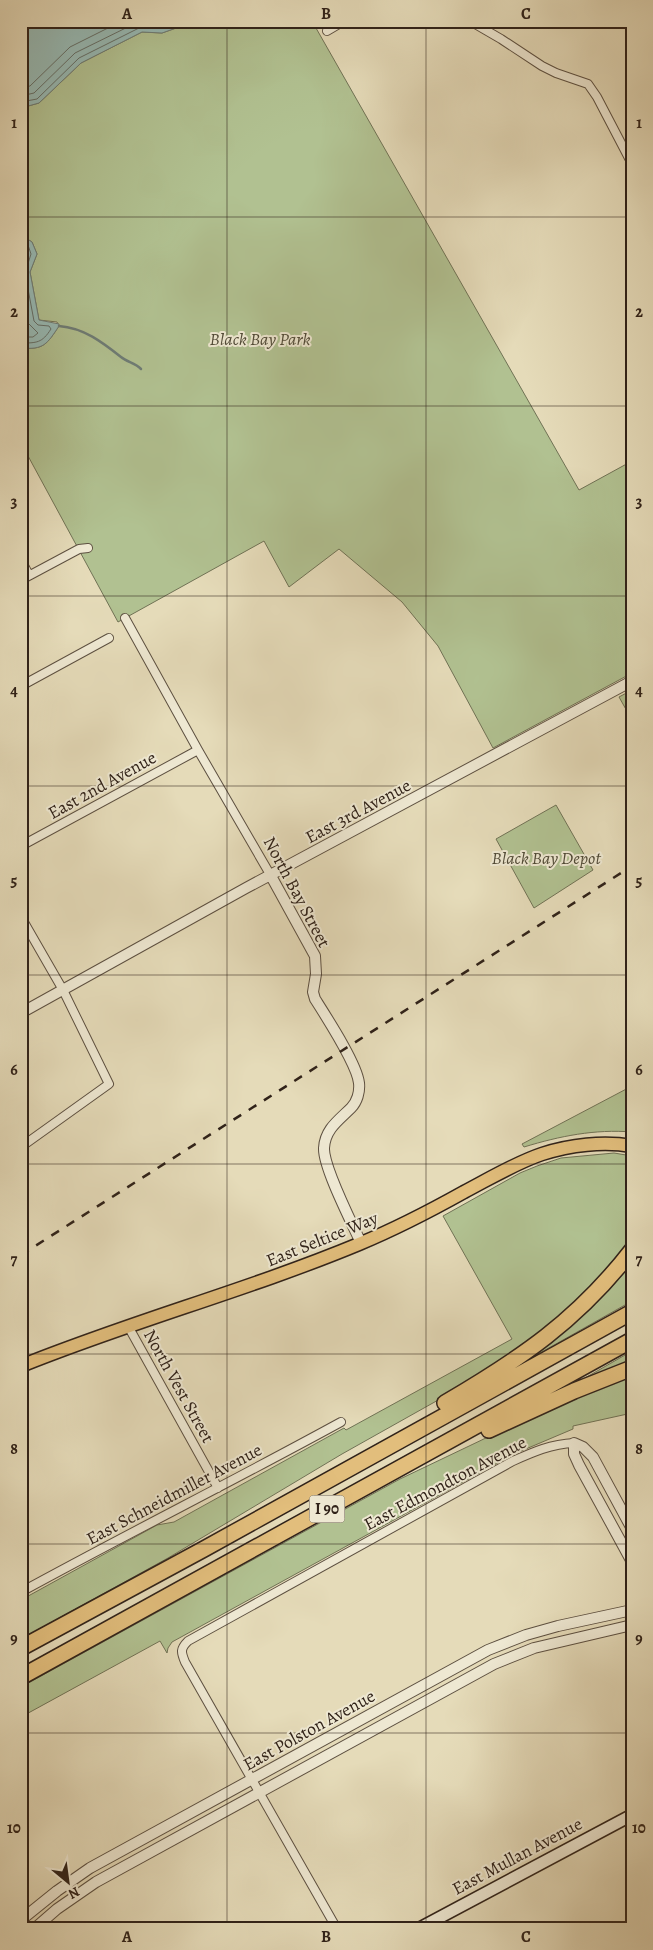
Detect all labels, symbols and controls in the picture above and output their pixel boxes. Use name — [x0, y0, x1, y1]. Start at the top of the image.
text: A — [121, 3, 133, 25]
text: B — [321, 3, 331, 25]
text: C — [521, 3, 531, 25]
text: 1 — [11, 112, 17, 134]
text: 1 — [636, 112, 642, 134]
text: 2 — [10, 301, 18, 323]
text: 2 — [635, 301, 643, 323]
park label: Black Bay Park — [210, 327, 310, 351]
text: 3 — [11, 491, 18, 513]
text: 3 — [636, 491, 643, 513]
text: 4 — [10, 680, 18, 702]
text: 4 — [635, 680, 643, 702]
street label: East 2nd Avenue — [43, 745, 161, 825]
street label: East 3rd Avenue — [301, 773, 415, 849]
street label: North Bay Street — [258, 832, 336, 952]
park label: Black Bay Depot — [491, 846, 601, 870]
text: 5 — [11, 870, 18, 892]
text: 5 — [636, 870, 643, 892]
text: 6 — [10, 1059, 18, 1081]
text: 6 — [635, 1059, 643, 1081]
street label: East Seltice Way — [263, 1205, 382, 1272]
text: 7 — [11, 1249, 18, 1271]
text: 7 — [636, 1249, 643, 1271]
street label: North Vest Street — [138, 1325, 220, 1447]
street label: East Edmondton Avenue — [360, 1430, 530, 1536]
text: 8 — [10, 1438, 18, 1460]
street label: East Schneidmiller Avenue — [82, 1438, 266, 1550]
text: 8 — [635, 1438, 643, 1460]
road number: I 90 — [310, 1496, 344, 1522]
text: 9 — [10, 1628, 18, 1650]
text: 9 — [635, 1628, 643, 1650]
street label: East Polston Avenue — [239, 1684, 379, 1776]
street label: East Mullan Avenue — [448, 1812, 586, 1900]
text: 10 — [7, 1817, 21, 1839]
text: 10 — [632, 1817, 646, 1839]
north arrow — [42, 1858, 92, 1908]
text: N — [65, 1882, 83, 1904]
text: A — [121, 1926, 133, 1948]
text: B — [321, 1926, 331, 1948]
text: C — [521, 1926, 531, 1948]

